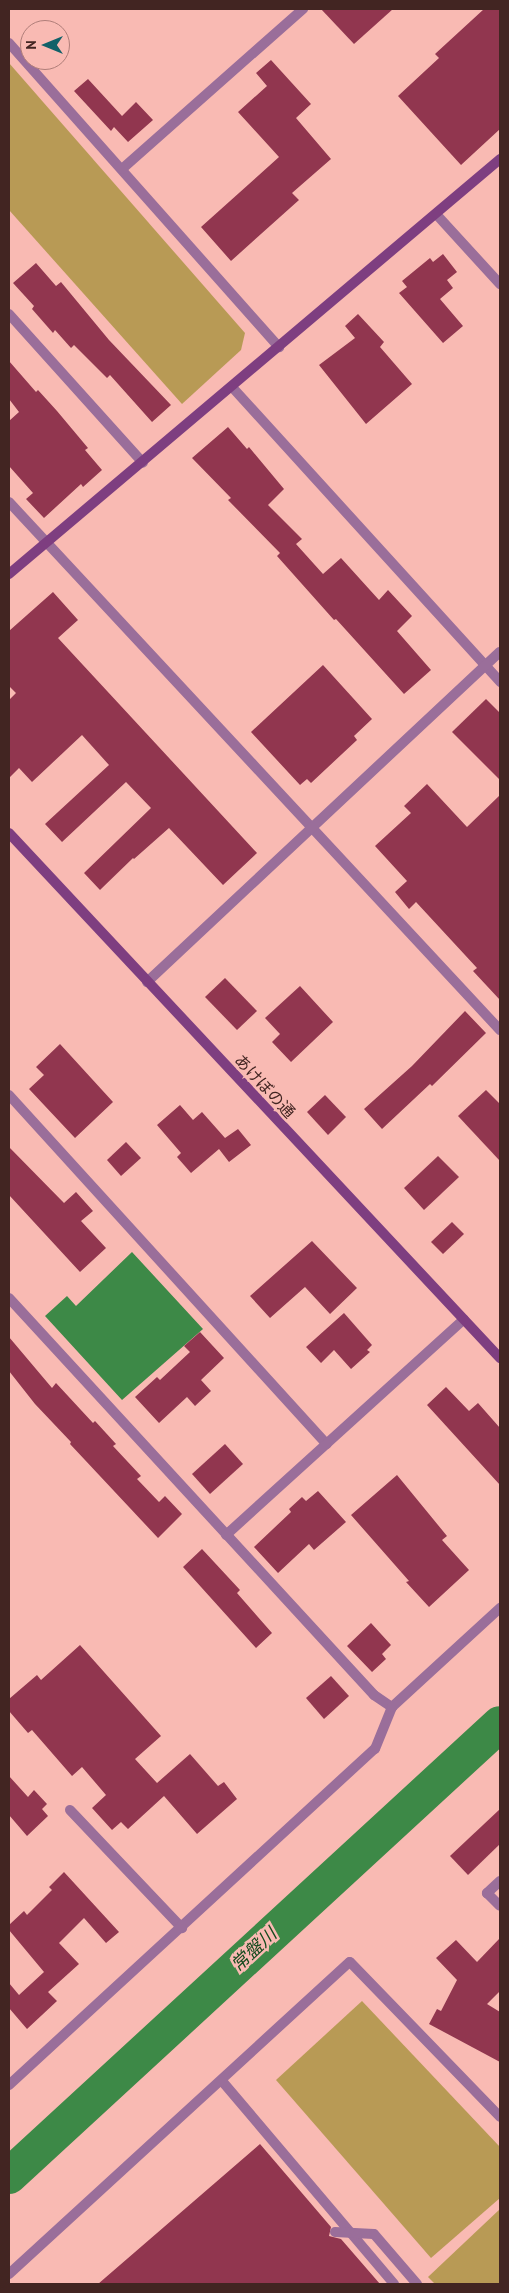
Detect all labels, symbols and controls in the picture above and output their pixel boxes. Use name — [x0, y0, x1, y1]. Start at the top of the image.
north arrow — [20, 20, 70, 70]
text: N — [22, 40, 40, 50]
street label: あけぼの通 — [231, 1050, 299, 1122]
water label: 常盤川 — [227, 1924, 281, 1976]

